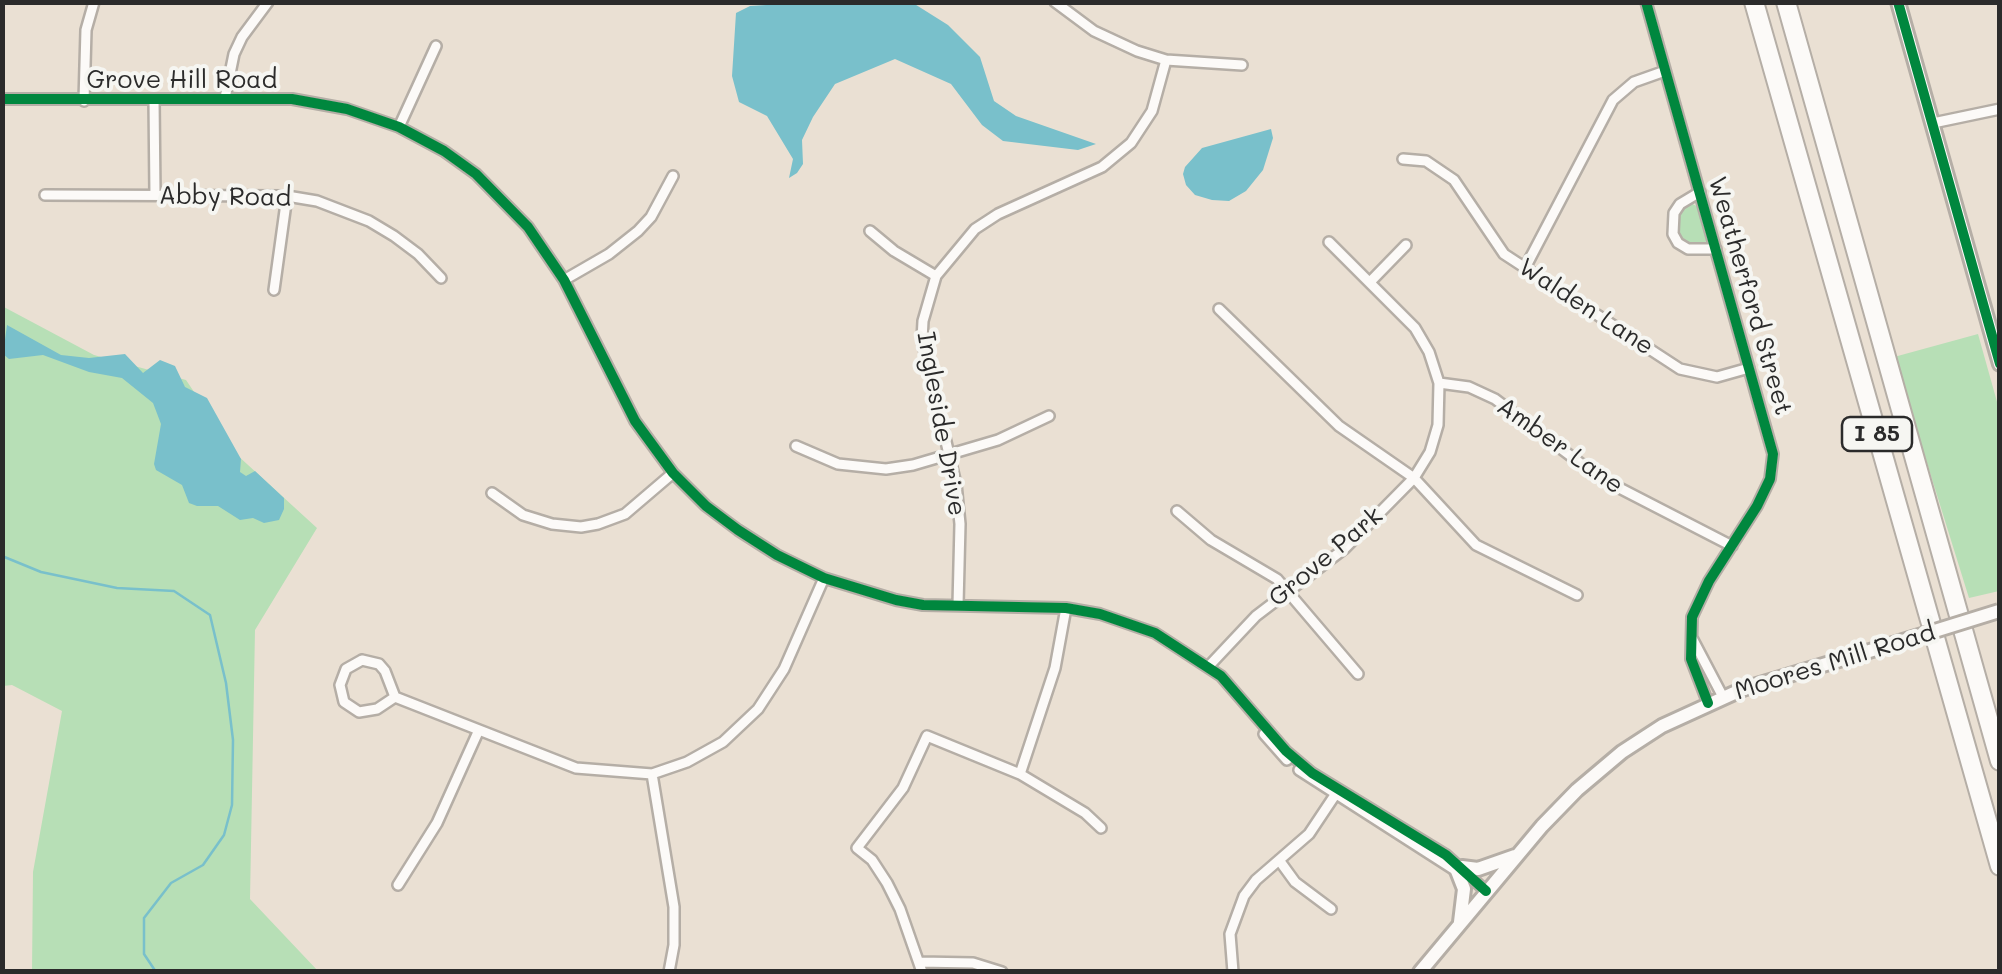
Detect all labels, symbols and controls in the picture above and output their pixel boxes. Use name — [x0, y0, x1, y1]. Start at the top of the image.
street label: Grove Hill Road — [87, 65, 277, 95]
street label: Weatherford Street — [1702, 173, 1798, 419]
street label: Abby Road — [159, 181, 291, 213]
street label: Walden Lane — [1513, 252, 1659, 362]
street label: Ingleside Drive — [910, 330, 972, 518]
street label: Amber Lane — [1491, 391, 1629, 501]
road number: I 85 — [1842, 417, 1912, 451]
street label: Grove Park — [1263, 501, 1389, 613]
street label: Moores Mill Road — [1731, 617, 1939, 707]

